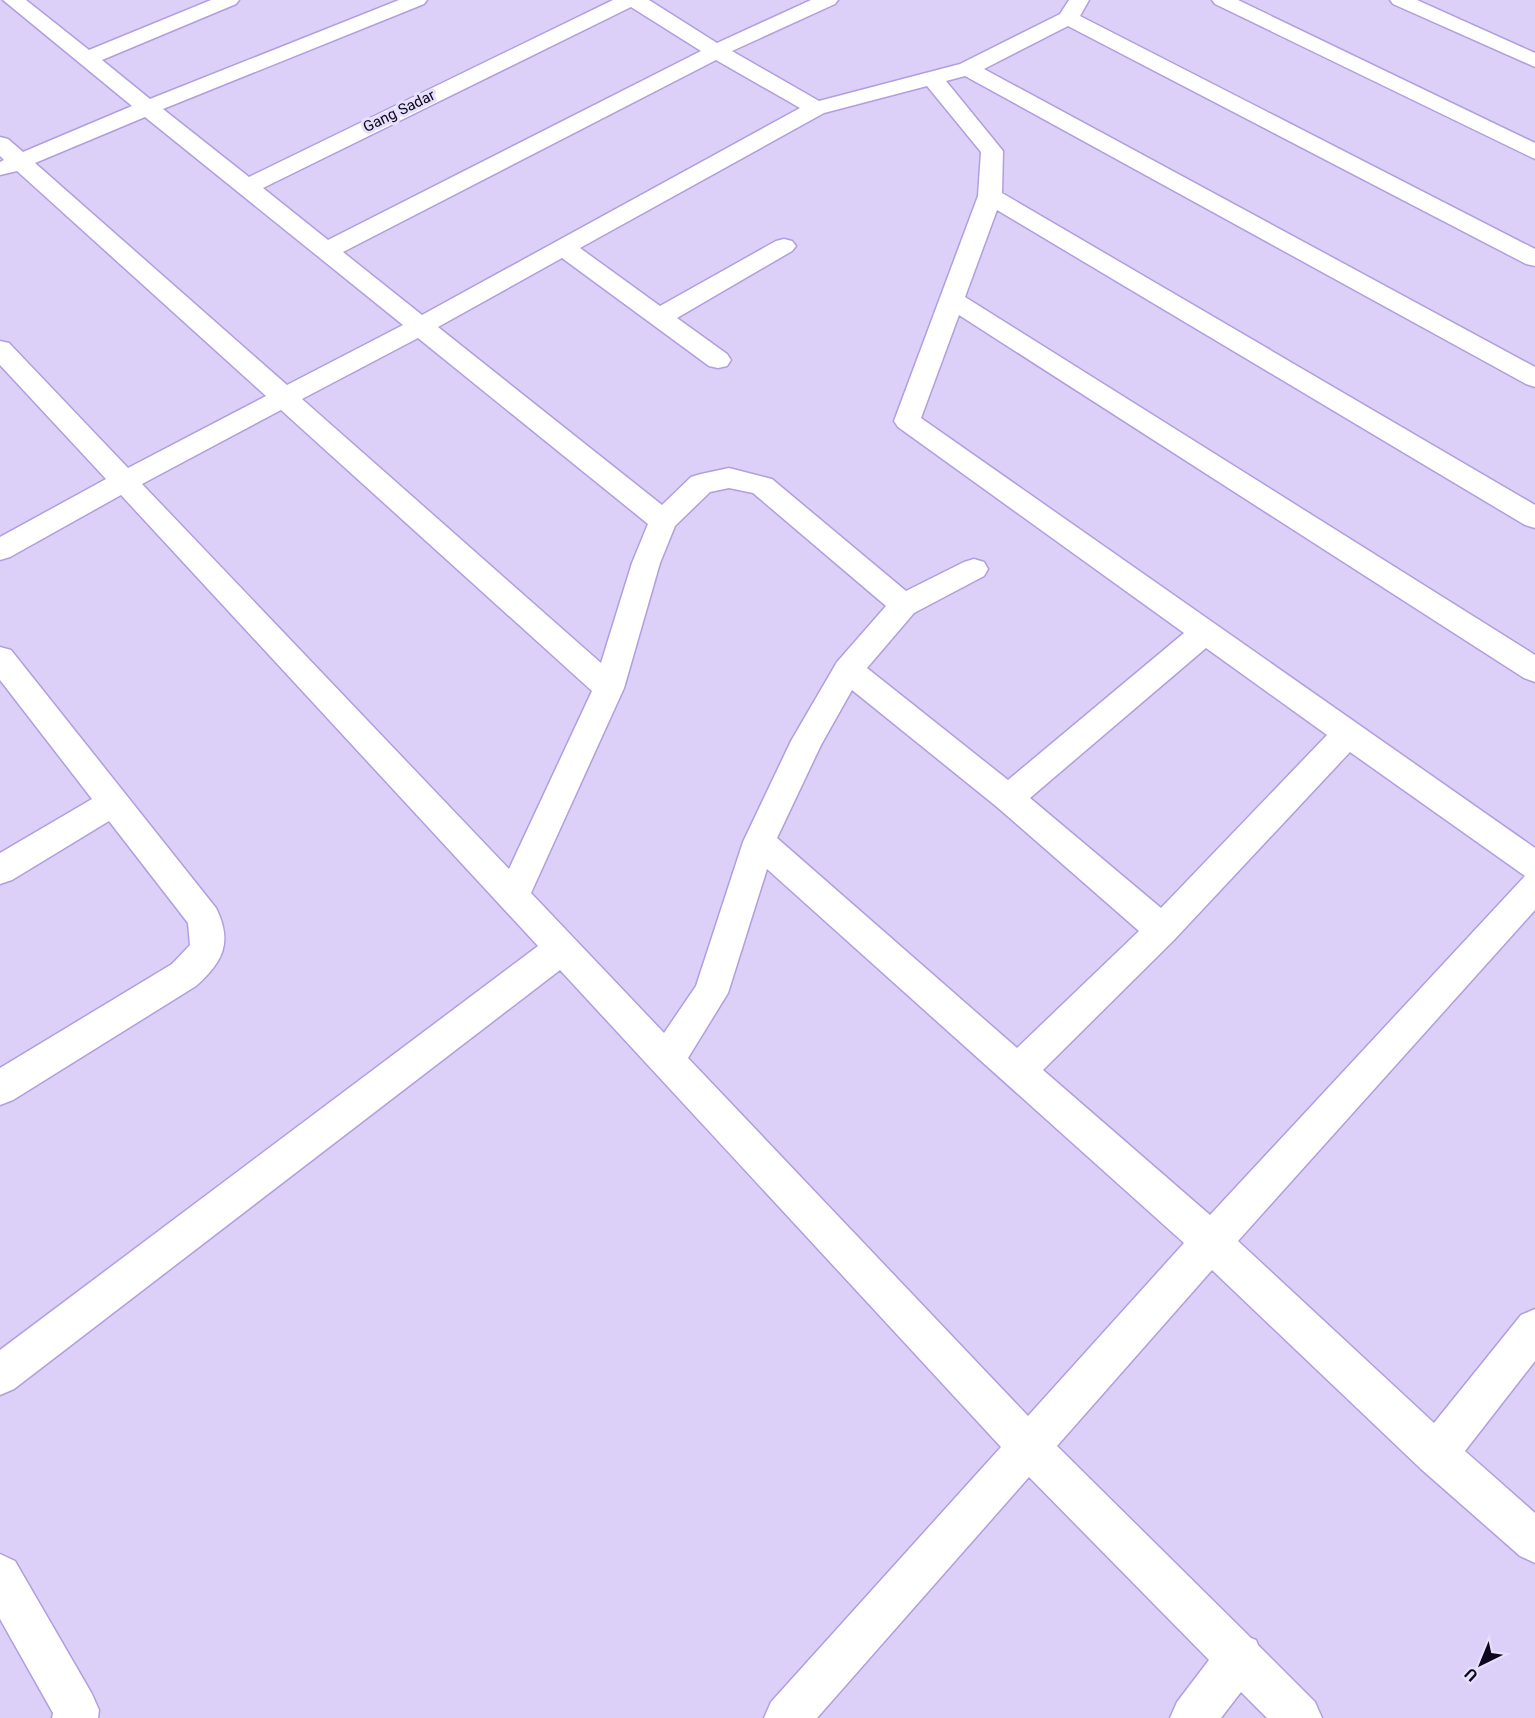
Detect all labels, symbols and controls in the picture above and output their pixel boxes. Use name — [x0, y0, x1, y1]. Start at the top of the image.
street label: Gang Sadar — [360, 86, 438, 136]
north arrow — [1451, 1634, 1511, 1694]
text: U — [1461, 1664, 1481, 1685]

